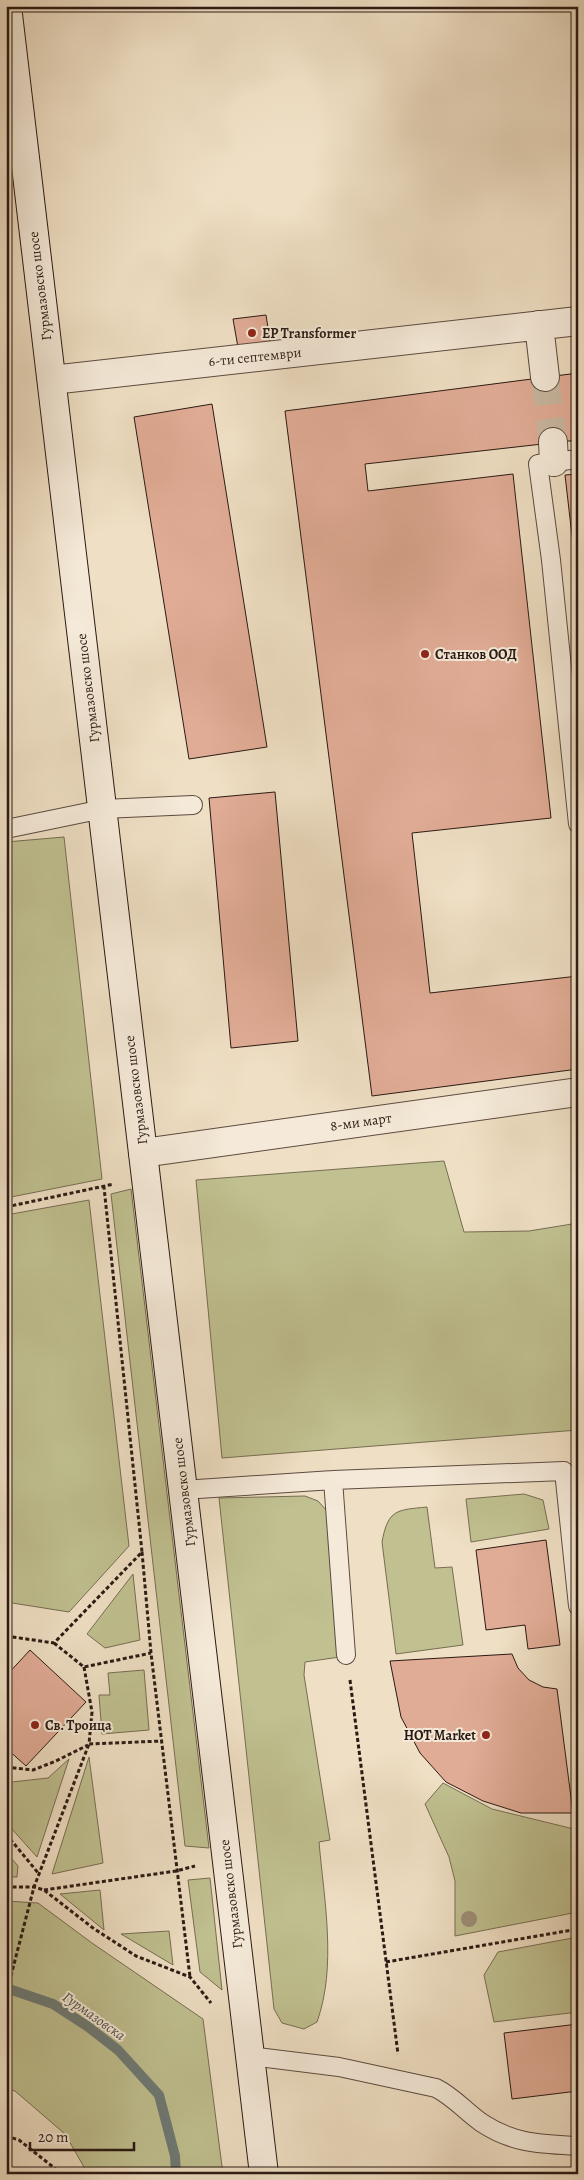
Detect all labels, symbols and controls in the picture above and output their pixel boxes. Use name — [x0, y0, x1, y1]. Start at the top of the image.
street label: Гурмазовско шосе — [24, 230, 56, 342]
place label: EP Transformer — [262, 324, 356, 343]
marker: EP Transformer — [246, 327, 258, 339]
street label: 6-ти септември — [208, 343, 302, 371]
street label: Гурмазовско шосе — [72, 632, 104, 744]
place label: Станков ООД — [435, 645, 517, 664]
marker: Станков ООД — [419, 648, 431, 660]
street label: Гурмазовско шосе — [120, 1034, 152, 1146]
street label: 8-ми март — [329, 1108, 393, 1136]
street label: Гурмазовско шосе — [168, 1436, 200, 1548]
place label: Св. Троица — [45, 1716, 112, 1735]
marker: Св. Троица — [29, 1719, 41, 1731]
place label: HOT Market — [404, 1726, 476, 1745]
marker: HOT Market — [480, 1729, 492, 1741]
street label: Гурмазовско шосе — [215, 1838, 247, 1950]
water label: Гурмазовска — [58, 1987, 130, 2045]
scale bar — [30, 2120, 134, 2152]
text: 20 m — [38, 2127, 69, 2147]

